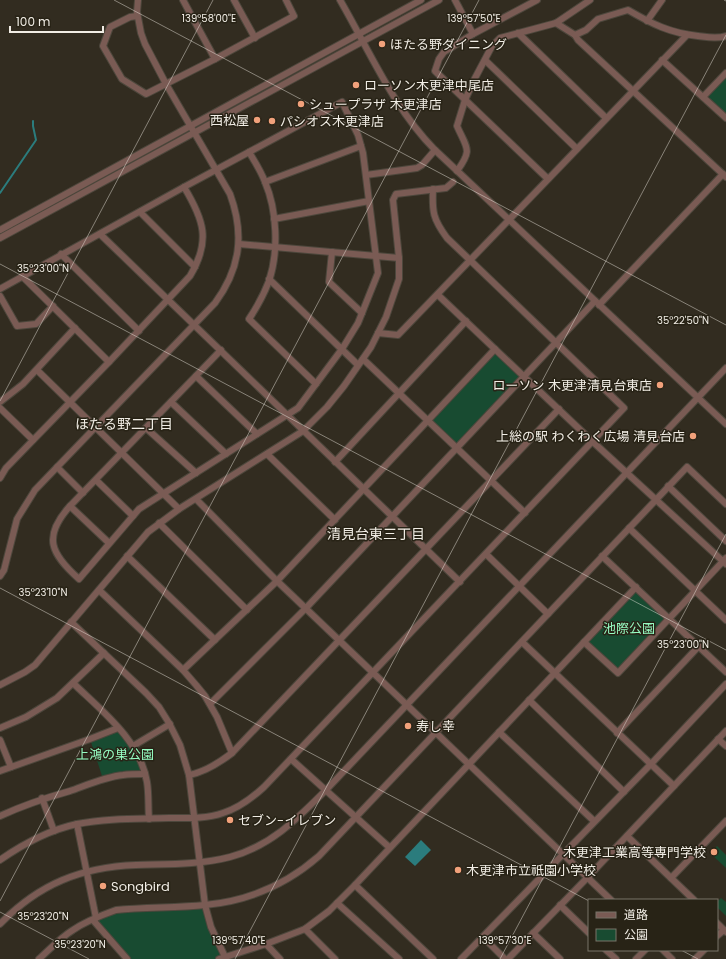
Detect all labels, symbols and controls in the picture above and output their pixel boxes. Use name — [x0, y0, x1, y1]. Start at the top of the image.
scale bar — [10, 8, 103, 34]
text: 139°58'00"E — [182, 11, 236, 26]
text: 139°57'50"E — [447, 11, 501, 26]
text: 100 m — [16, 13, 50, 30]
place label: ほたる野ダイニング — [390, 35, 507, 54]
marker: ほたる野ダイニング — [377, 39, 387, 49]
place label: ローソン木更津中尾店 — [364, 76, 494, 95]
marker: ローソン木更津中尾店 — [351, 80, 361, 90]
place label: シュープラザ 木更津店 — [309, 95, 442, 114]
marker: シュープラザ 木更津店 — [296, 99, 306, 109]
place label: 西松屋 — [210, 111, 249, 130]
place label: パシオス木更津店 — [280, 112, 384, 131]
marker: 西松屋 — [252, 115, 262, 125]
marker: パシオス木更津店 — [267, 116, 277, 126]
text: 35°23'00"N — [17, 261, 69, 276]
text: 35°22'50"N — [657, 313, 709, 328]
place label: ローソン 木更津清見台東店 — [493, 376, 652, 395]
marker: ローソン 木更津清見台東店 — [655, 380, 665, 390]
district label: ほたる野二丁目 — [75, 414, 173, 434]
place label: 上総の駅 わくわく広場 清見台店 — [496, 427, 685, 446]
marker: 上総の駅 わくわく広場 清見台店 — [688, 431, 698, 441]
district label: 清見台東三丁目 — [327, 524, 425, 544]
text: 35°23'10"N — [19, 585, 67, 600]
park label: 池際公園 — [603, 619, 655, 638]
text: 35°23'00"N — [657, 637, 709, 652]
place label: 寿し幸 — [416, 717, 455, 736]
marker: 寿し幸 — [403, 721, 413, 731]
park label: 上鴻の巣公園 — [76, 745, 154, 764]
place label: セブン-イレブン — [238, 811, 336, 830]
marker: セブン-イレブン — [225, 815, 235, 825]
place label: 木更津工業高等専門学校 — [563, 843, 706, 862]
marker: 木更津工業高等専門学校 — [709, 847, 719, 857]
place label: 木更津市立祇園小学校 — [466, 861, 596, 880]
marker: 木更津市立祇園小学校 — [453, 865, 463, 875]
place label: Songbird — [111, 877, 170, 896]
marker: Songbird — [98, 881, 108, 891]
legend — [588, 899, 718, 951]
text: 道路 — [624, 906, 648, 923]
text: 35°23'20"N — [17, 909, 69, 924]
text: 公園 — [624, 926, 648, 943]
text: 139°57'40"E — [212, 933, 266, 948]
text: 139°57'30"E — [478, 933, 532, 948]
text: 35°23'20"N — [54, 937, 106, 952]

